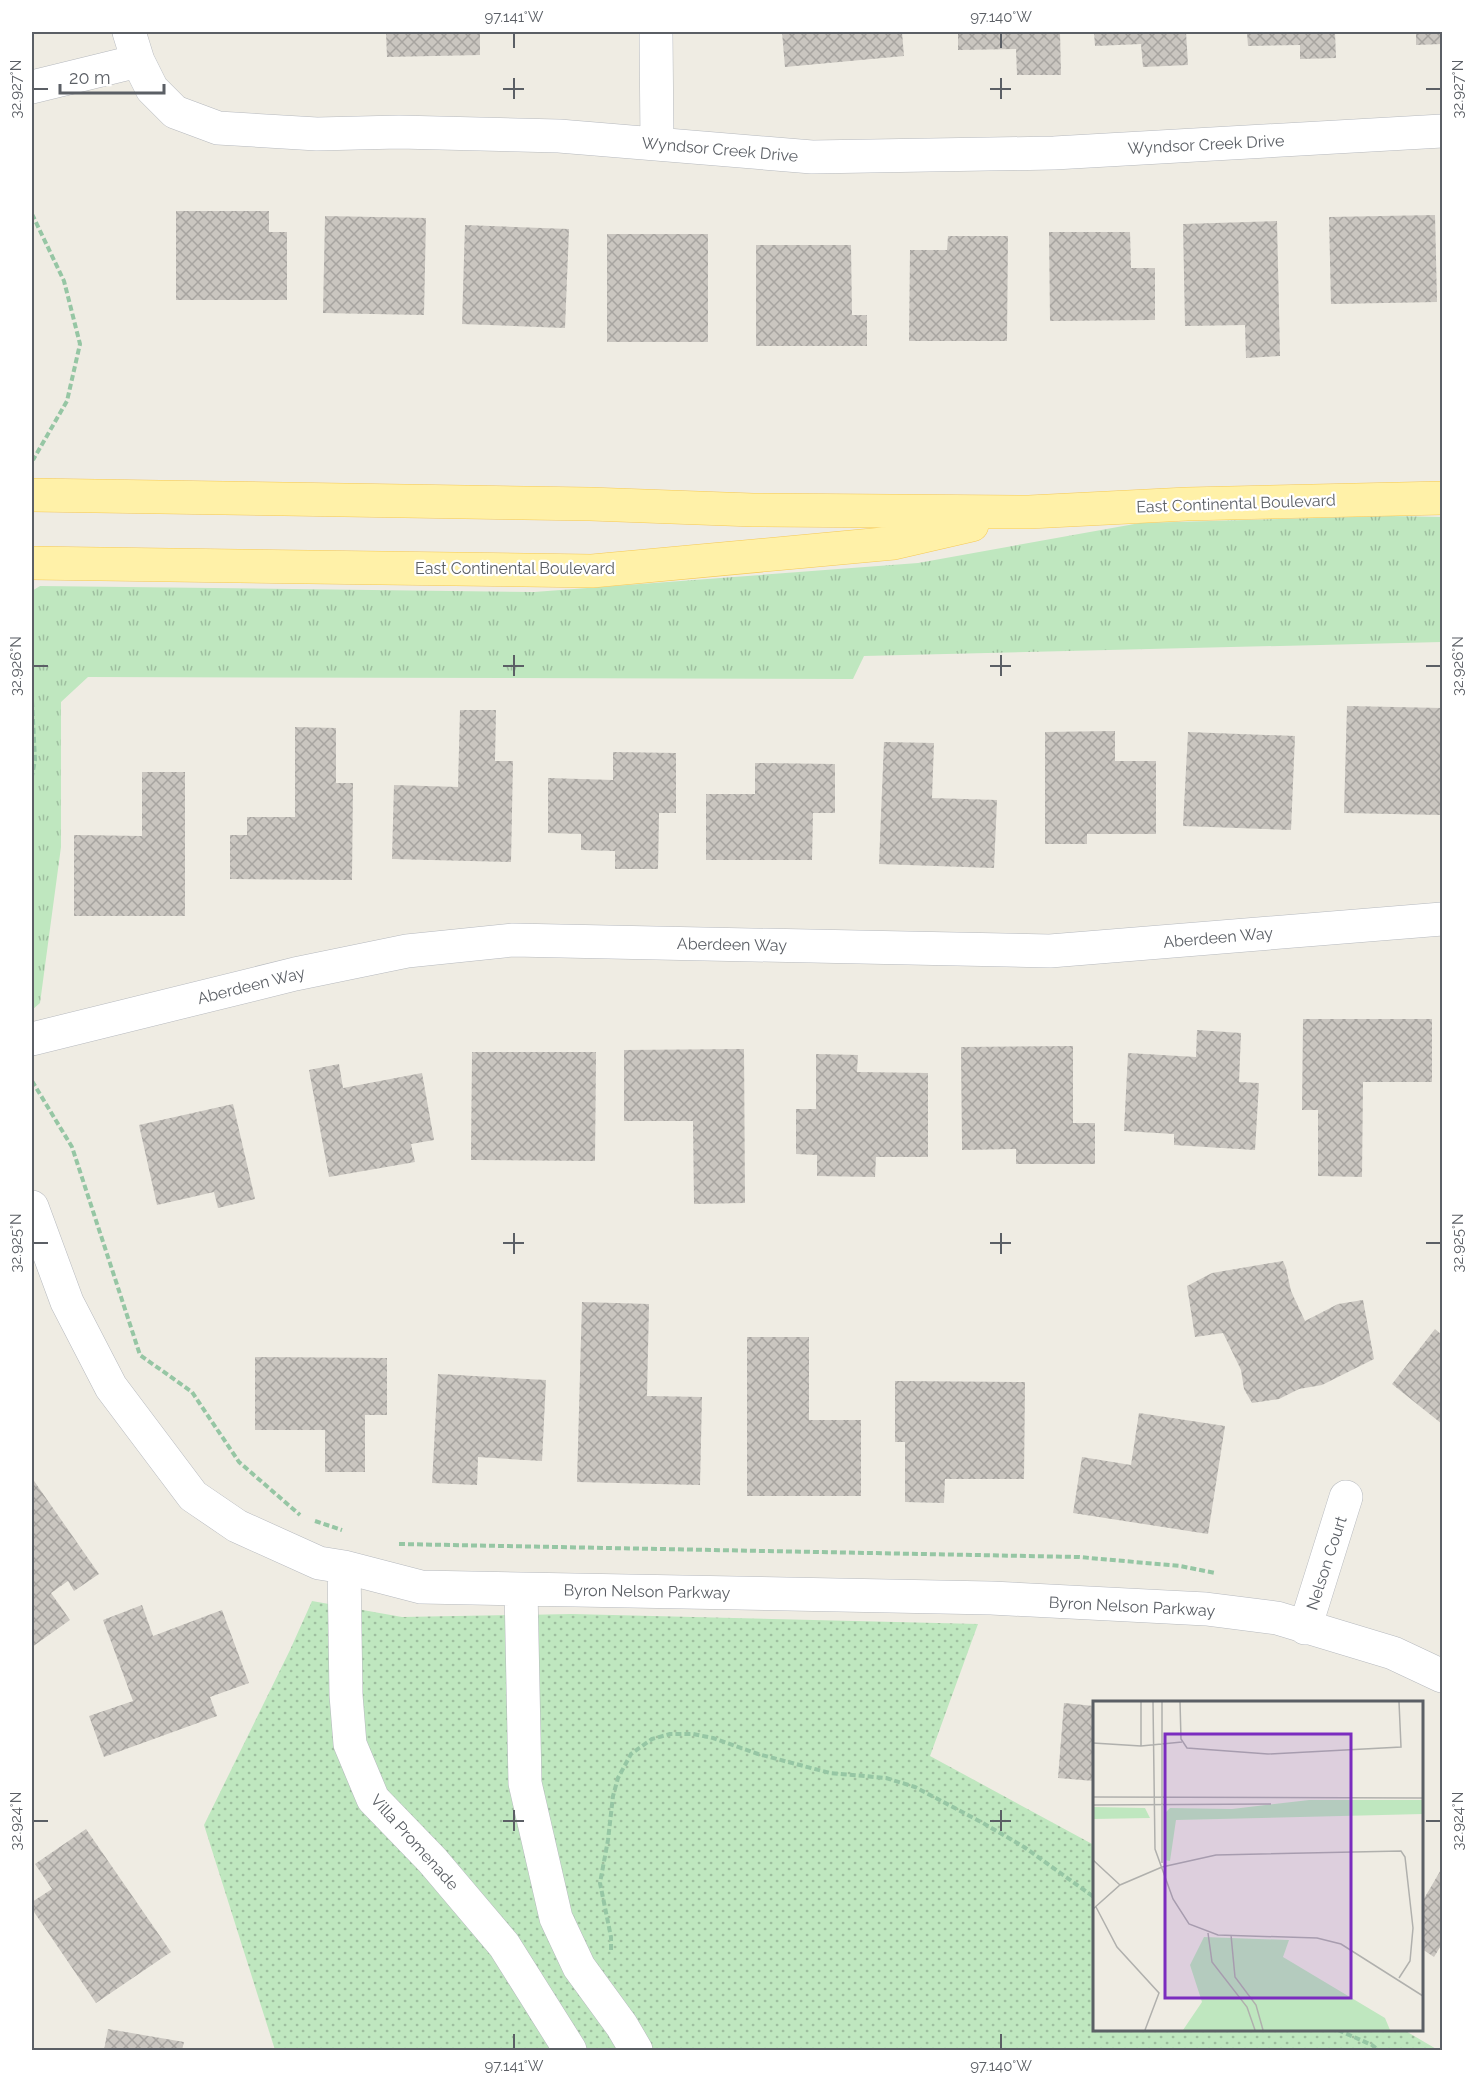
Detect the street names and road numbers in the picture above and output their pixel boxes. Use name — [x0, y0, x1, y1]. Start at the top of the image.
street label: Wyndsor Creek Drive — [1127, 131, 1285, 158]
street label: Wyndsor Creek Drive — [641, 133, 799, 166]
street label: East Continental Boulevard — [1136, 491, 1336, 516]
street label: East Continental Boulevard — [415, 559, 615, 578]
street label: Aberdeen Way — [1162, 923, 1274, 952]
street label: Aberdeen Way — [677, 934, 788, 955]
street label: Aberdeen Way — [195, 963, 307, 1008]
street label: Nelson Court — [1302, 1513, 1351, 1612]
street label: Byron Nelson Parkway — [563, 1581, 731, 1602]
street label: Byron Nelson Parkway — [1048, 1593, 1216, 1620]
street label: Villa Promenade — [367, 1791, 463, 1894]

